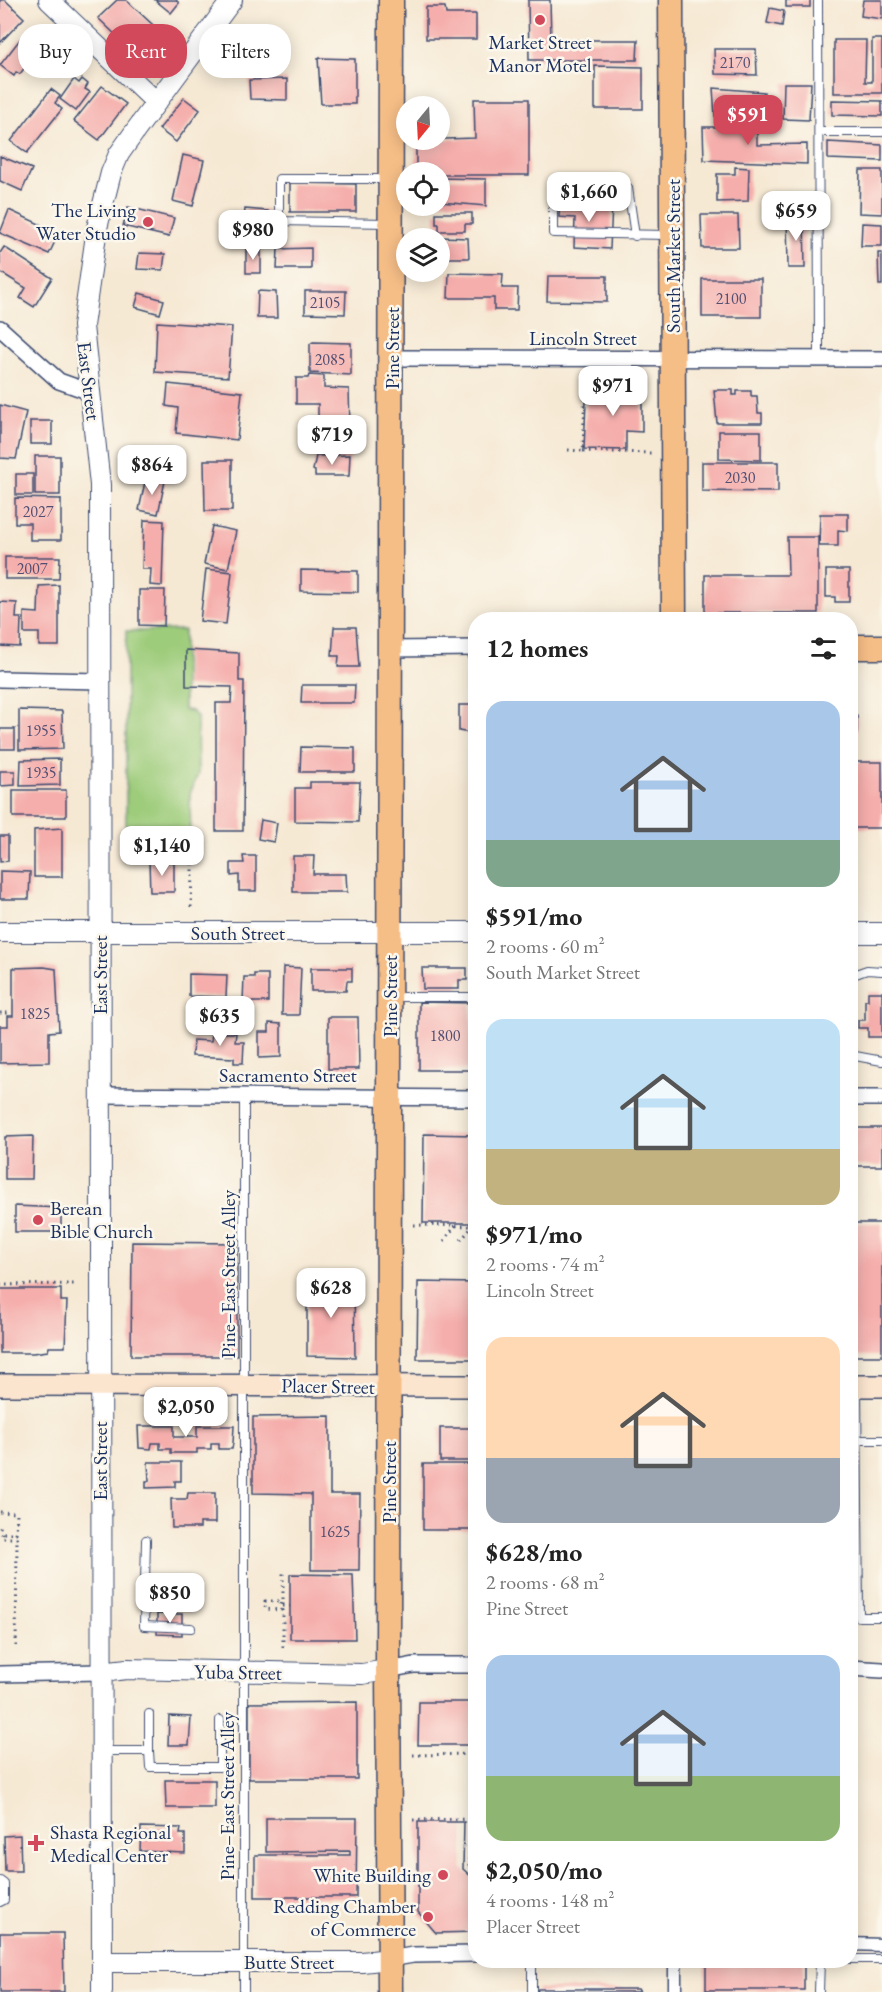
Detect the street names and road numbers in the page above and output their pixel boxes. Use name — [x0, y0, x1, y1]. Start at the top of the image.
street label: South Market Street — [660, 178, 686, 333]
street label: Pine Street — [379, 306, 405, 389]
street label: Lincoln Street — [529, 325, 638, 351]
street label: East Street — [71, 340, 107, 423]
street label: South Street — [191, 920, 286, 946]
street label: East Street — [87, 935, 113, 1015]
street label: Pine Street — [377, 954, 403, 1037]
street label: Sacramento Street — [219, 1062, 358, 1088]
street label: Pine–East Street Alley — [215, 1189, 241, 1358]
street label: Placer Street — [281, 1372, 376, 1400]
street label: East Street — [87, 1421, 113, 1501]
street label: Pine Street — [376, 1440, 402, 1523]
street label: Yuba Street — [194, 1658, 283, 1686]
street label: Pine–East Street Alley — [214, 1711, 240, 1880]
street label: Butte Street — [244, 1949, 335, 1975]

